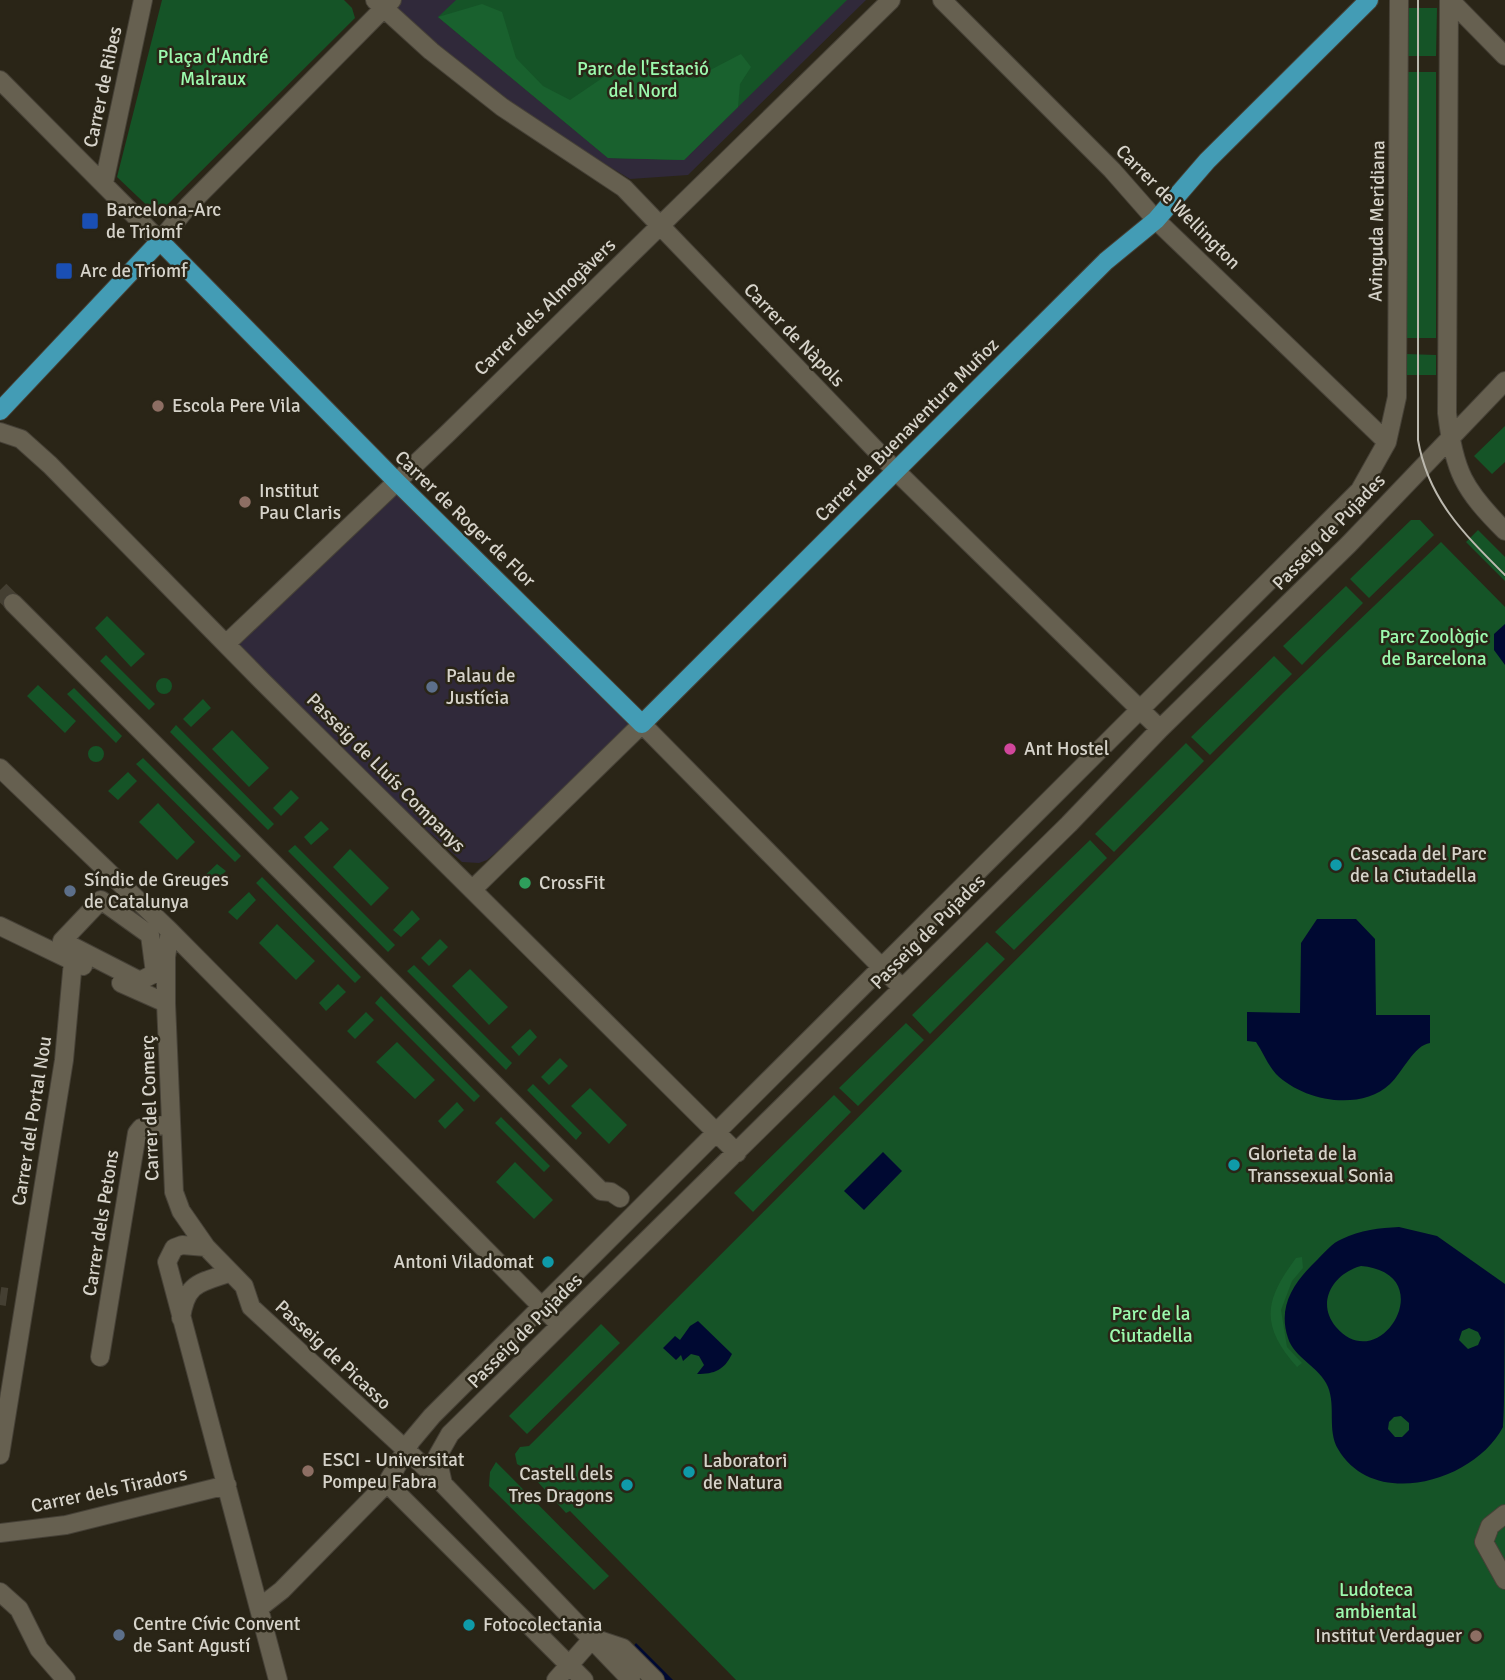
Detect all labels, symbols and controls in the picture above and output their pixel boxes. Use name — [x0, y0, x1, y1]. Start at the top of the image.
street label: Carrer de Ribes — [78, 24, 128, 150]
park label: Plaça d'André Malraux — [158, 45, 268, 91]
park label: Parc de l'Estació del Nord — [577, 57, 709, 103]
street label: Carrer de Wellington — [1110, 139, 1246, 275]
street label: Avinguda Meridiana — [1364, 140, 1390, 302]
place label: Barcelona-Arc de Triomf — [106, 198, 221, 244]
marker: Barcelona-Arc de Triomf — [80, 211, 100, 231]
street label: Carrer dels Almogàvers — [469, 233, 621, 381]
place label: Arc de Triomf — [80, 259, 189, 283]
marker: Arc de Triomf — [54, 261, 74, 281]
street label: Carrer de Nàpols — [738, 278, 850, 392]
street label: Carrer de Buenaventura Muñoz — [810, 333, 1004, 527]
place label: Escola Pere Vila — [172, 394, 301, 418]
marker: Escola Pere Vila — [150, 398, 166, 414]
street label: Carrer de Roger de Flor — [390, 446, 540, 592]
street label: Passeig de Pujades — [1267, 469, 1391, 595]
place label: Institut Pau Claris — [259, 479, 341, 525]
marker: Institut Pau Claris — [237, 494, 253, 510]
park label: Parc Zoològic de Barcelona — [1379, 625, 1489, 671]
place label: Palau de Justícia — [446, 664, 515, 710]
marker: Palau de Justícia — [424, 679, 440, 695]
street label: Passeig de Lluís Companys — [301, 688, 471, 858]
place label: Ant Hostel — [1024, 737, 1109, 761]
marker: Ant Hostel — [1002, 741, 1018, 757]
place label: Cascada del Parc de la Ciutadella — [1350, 842, 1487, 888]
marker: Cascada del Parc de la Ciutadella — [1328, 857, 1344, 873]
place label: Síndic de Greuges de Catalunya — [84, 868, 229, 914]
street label: Passeig de Pujades — [865, 869, 991, 995]
place label: CrossFit — [539, 871, 606, 895]
marker: CrossFit — [517, 875, 533, 891]
marker: Síndic de Greuges de Catalunya — [62, 883, 78, 899]
street label: Carrer del Portal Nou — [7, 1034, 57, 1208]
street label: Carrer del Comerç — [135, 1035, 165, 1181]
place label: Glorieta de la Transsexual Sonia — [1248, 1142, 1394, 1188]
street label: Carrer dels Petons — [78, 1148, 124, 1298]
marker: Glorieta de la Transsexual Sonia — [1226, 1157, 1242, 1173]
place label: Antoni Viladomat — [394, 1250, 534, 1274]
marker: Antoni Viladomat — [540, 1254, 556, 1270]
street label: Passeig de Pujades — [462, 1268, 588, 1394]
street label: Passeig de Picasso — [270, 1295, 396, 1415]
park label: Parc de la Ciutadella — [1109, 1302, 1193, 1348]
place label: ESCI - Universitat Pompeu Fabra — [322, 1448, 465, 1494]
place label: Laboratori de Natura — [703, 1449, 787, 1495]
street label: Carrer dels Tiradors — [29, 1462, 189, 1518]
place label: Castell dels Tres Dragons — [509, 1462, 613, 1508]
marker: ESCI - Universitat Pompeu Fabra — [300, 1463, 316, 1479]
marker: Laboratori de Natura — [681, 1464, 697, 1480]
marker: Castell dels Tres Dragons — [619, 1477, 635, 1493]
park label: Ludoteca ambiental — [1335, 1578, 1417, 1624]
place label: Centre Cívic Convent de Sant Agustí — [133, 1612, 301, 1658]
place label: Fotocolectania — [483, 1613, 602, 1637]
marker: Fotocolectania — [461, 1617, 477, 1633]
place label: Institut Verdaguer — [1315, 1624, 1462, 1648]
marker: Centre Cívic Convent de Sant Agustí — [111, 1627, 127, 1643]
marker: Institut Verdaguer — [1468, 1628, 1484, 1644]

